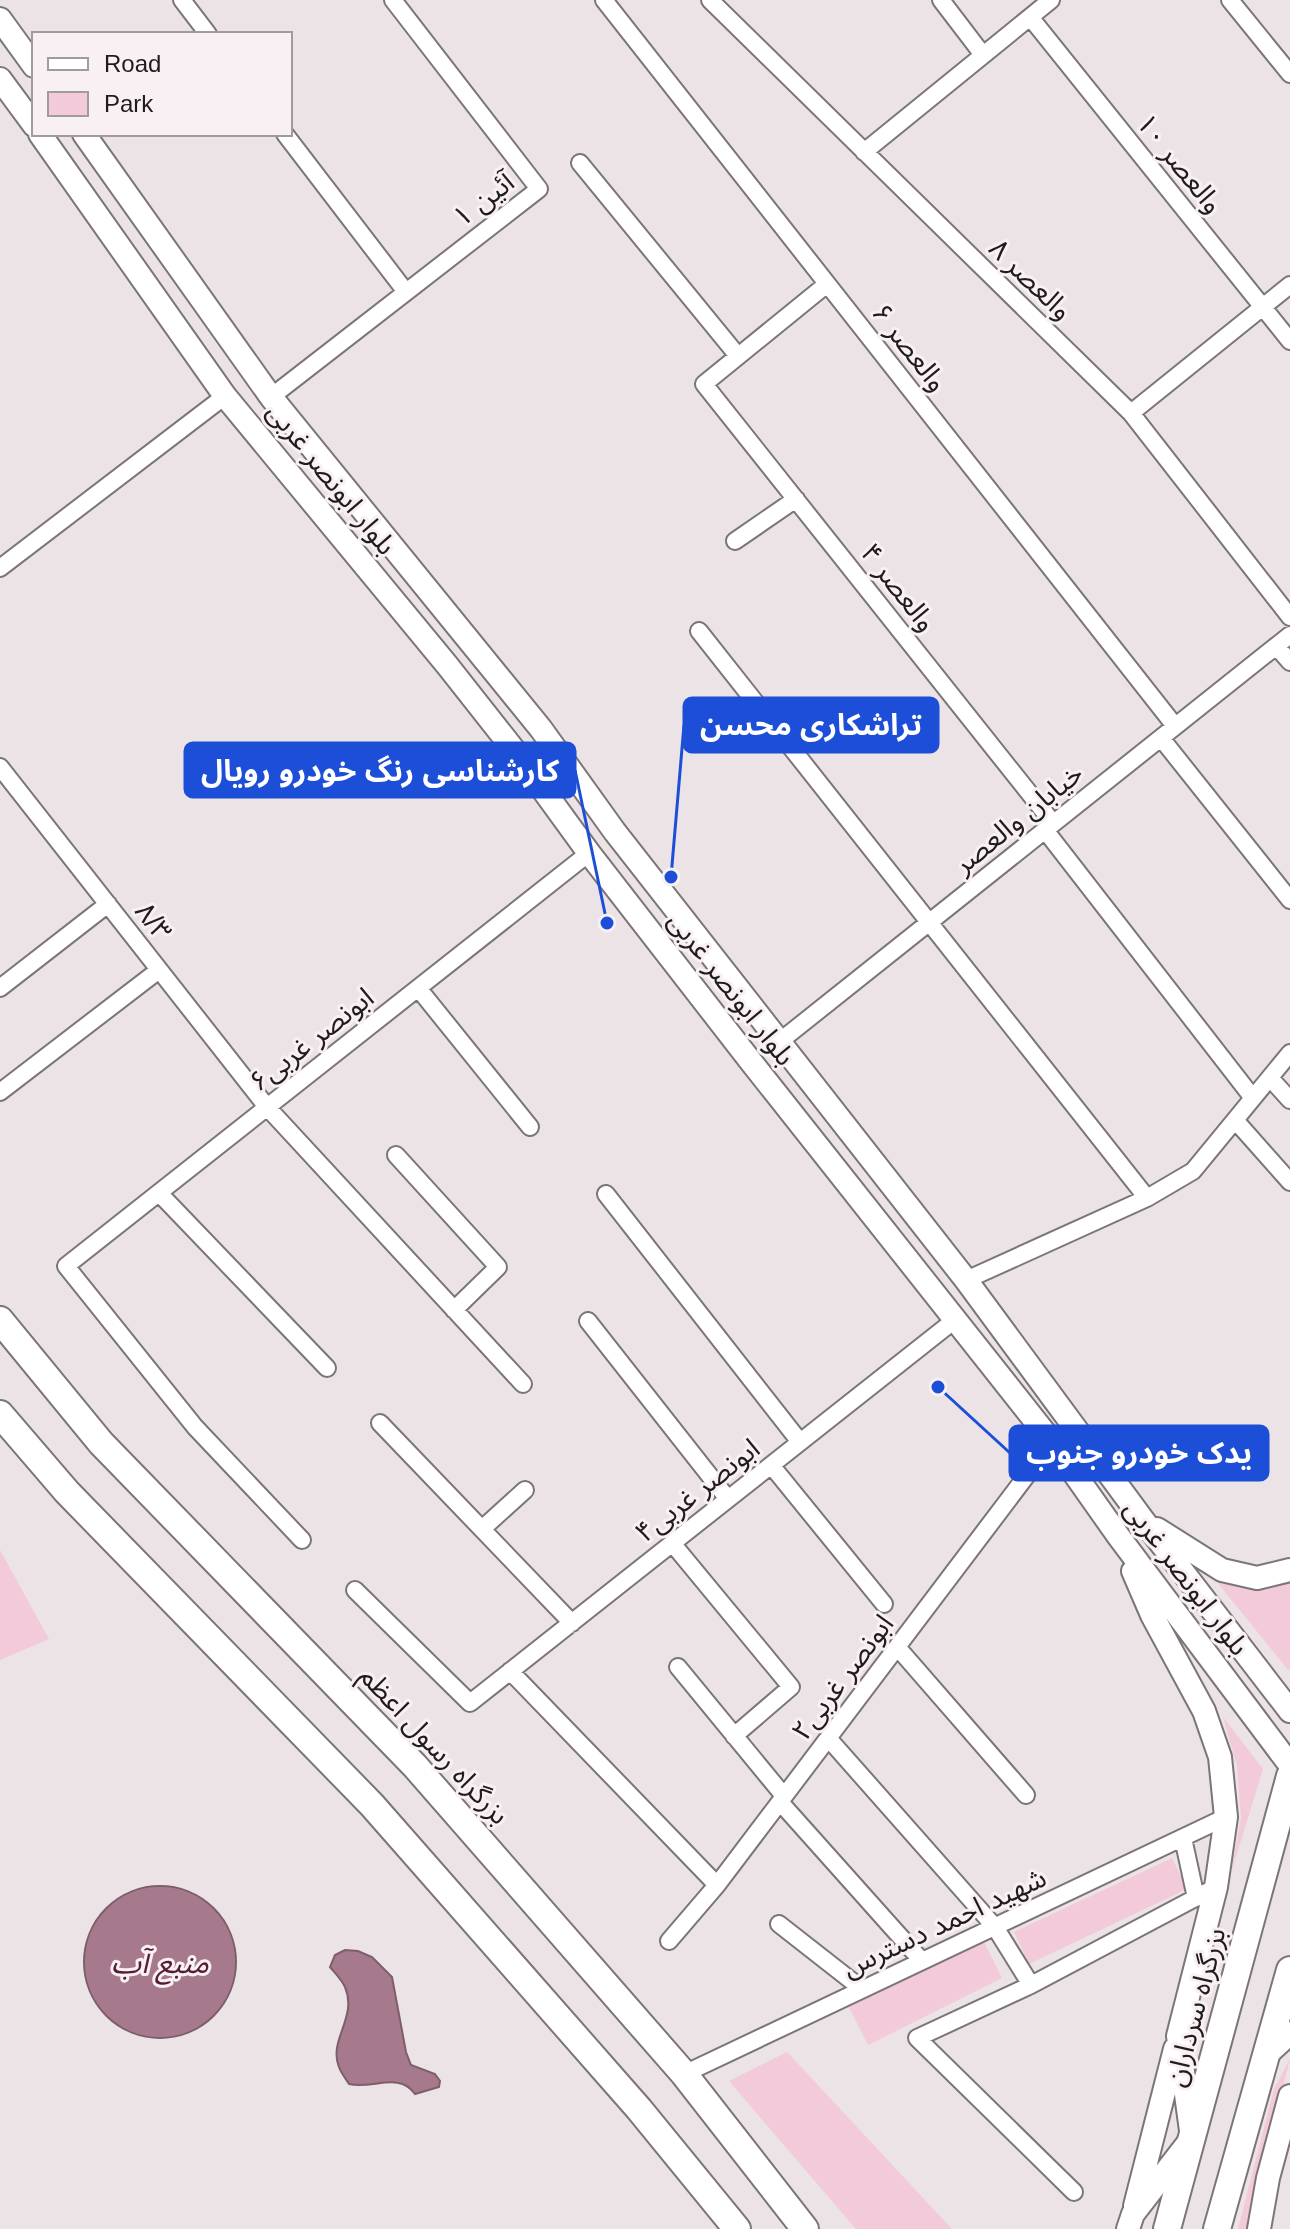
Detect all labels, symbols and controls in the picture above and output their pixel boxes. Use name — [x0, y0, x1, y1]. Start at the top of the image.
legend — [32, 32, 292, 136]
text: Road — [104, 50, 161, 77]
text: Park — [104, 90, 154, 117]
street label: والعصر ۱۰ — [1129, 107, 1229, 220]
street label: آئین ۱ — [447, 165, 522, 234]
street label: والعصر ۸ — [982, 233, 1078, 327]
street label: والعصر ۶ — [865, 297, 953, 398]
street label: بلوار ابونصر غربی — [260, 396, 402, 561]
street label: والعصر ۴ — [854, 537, 942, 638]
callout: تراشکاری محسن — [684, 698, 938, 752]
text: تراشکاری محسن — [700, 708, 922, 742]
callout: کارشناسی رنگ خودرو رویال — [185, 743, 575, 797]
text: کارشناسی رنگ خودرو رویال — [201, 754, 559, 788]
street label: خیابان والعصر — [947, 757, 1089, 881]
street label: ۸/۳ — [129, 896, 178, 947]
street label: بلوار ابونصر غربی — [661, 905, 801, 1072]
street label: ۶ابونصر غربی — [243, 981, 380, 1098]
callout: یدک خودرو جنوب — [1010, 1426, 1268, 1480]
street label: ۴ابونصر غربی — [629, 1432, 766, 1549]
text: یدک خودرو جنوب — [1026, 1436, 1252, 1471]
street label: بلوار ابونصر غربی — [1117, 1493, 1255, 1662]
street label: ۲ابونصر غربی — [785, 1609, 900, 1747]
street label: بزرگراه رسول اعظم — [349, 1660, 515, 1834]
street label: شهید احمد دسترس — [837, 1862, 1051, 1984]
street label: بزرگراه سرداران — [1159, 1924, 1233, 2090]
water label: منبع آب — [111, 1946, 209, 1985]

